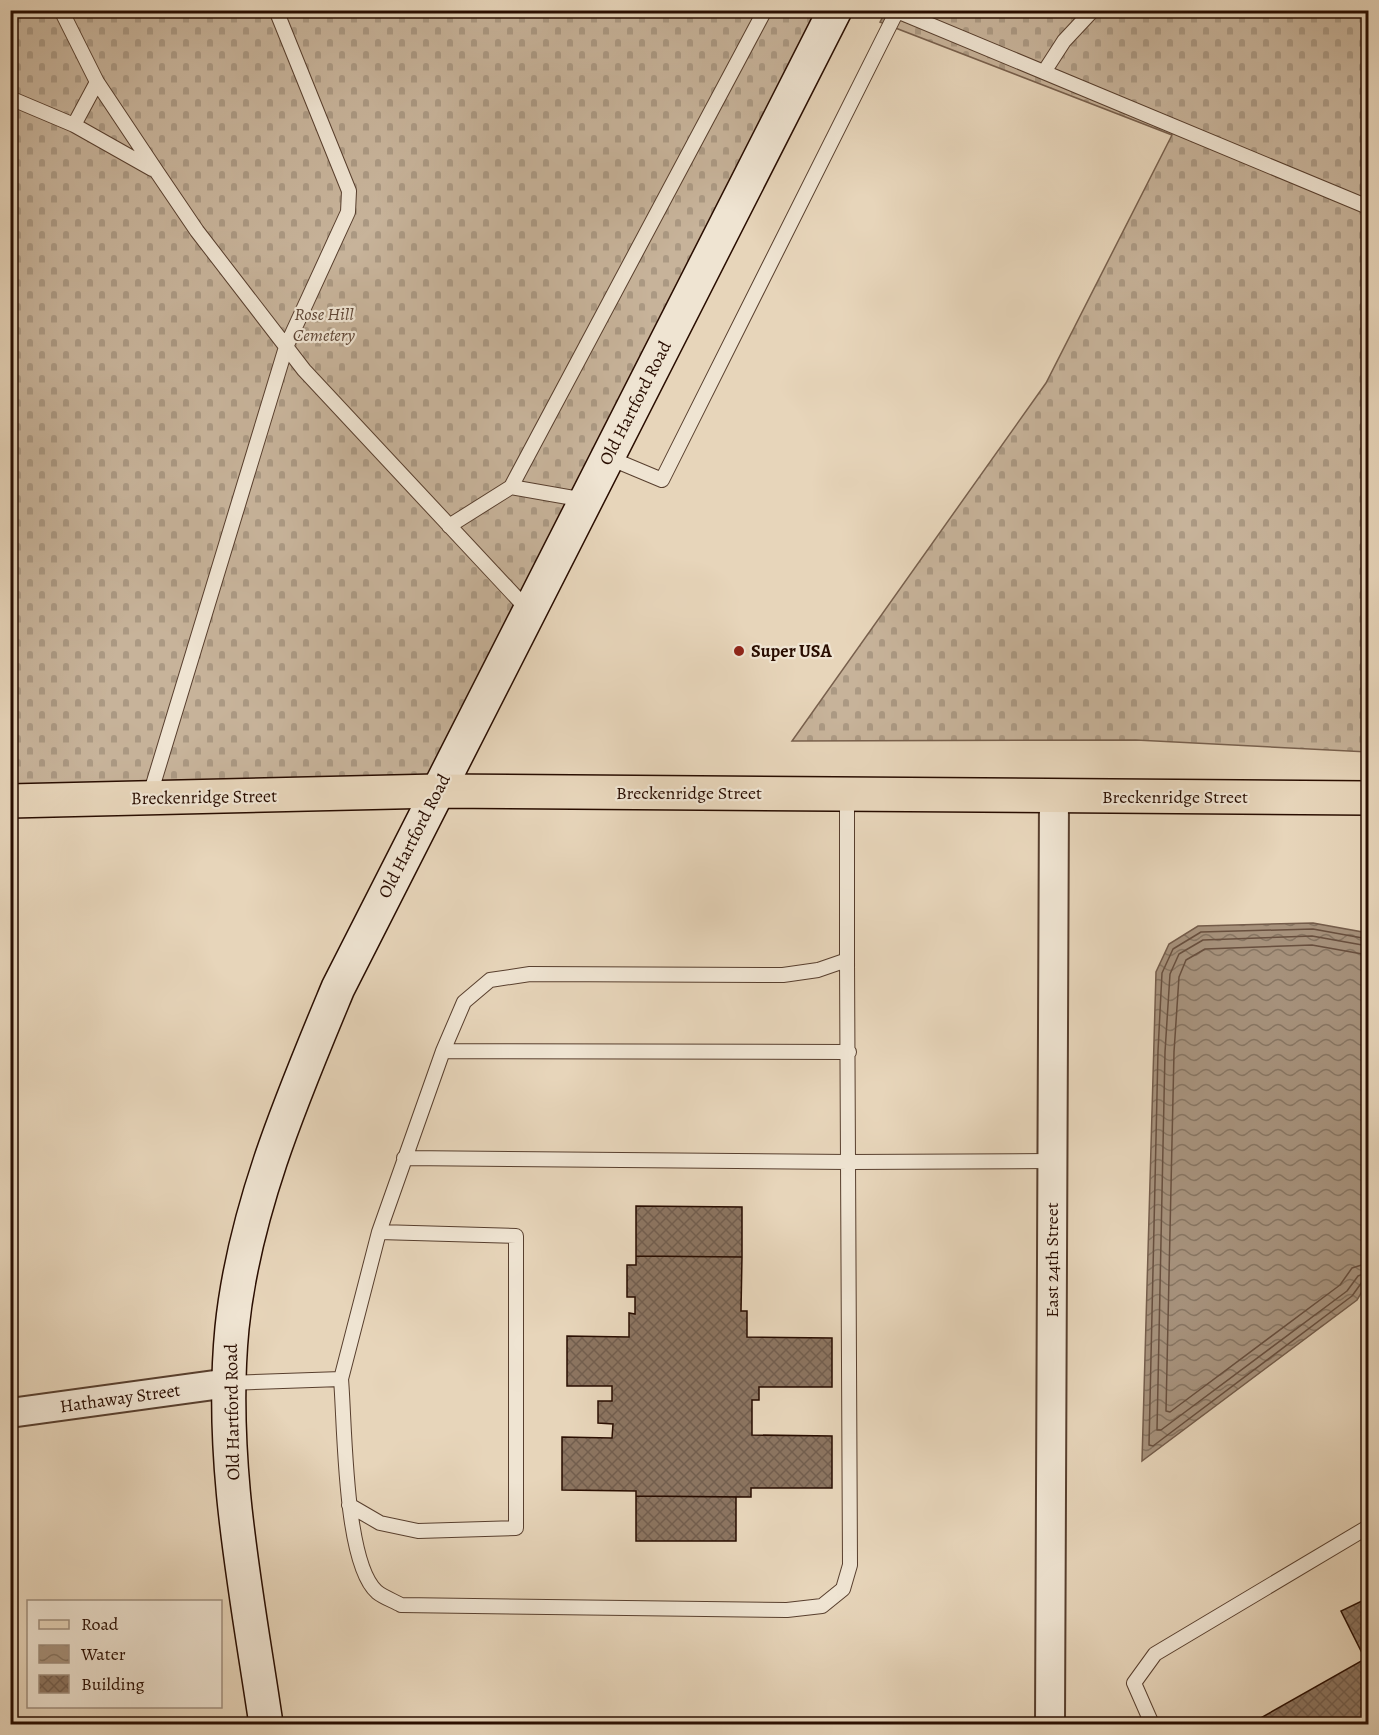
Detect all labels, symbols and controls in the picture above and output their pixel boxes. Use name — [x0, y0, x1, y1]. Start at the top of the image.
park label: Rose Hill Cemetery — [293, 302, 355, 347]
street label: Old Hartford Road — [593, 336, 677, 469]
place label: Super USA — [751, 639, 833, 663]
marker: Super USA — [732, 644, 746, 658]
street label: Old Hartford Road — [372, 769, 456, 902]
street label: Breckenridge Street — [616, 781, 762, 805]
street label: Breckenridge Street — [131, 784, 277, 810]
street label: Breckenridge Street — [1102, 785, 1248, 809]
street label: East 24th Street — [1040, 1202, 1064, 1318]
street label: Old Hartford Road — [219, 1343, 245, 1480]
street label: Hathaway Street — [58, 1378, 182, 1418]
legend — [27, 1600, 222, 1708]
text: Road — [81, 1612, 119, 1636]
text: Water — [80, 1642, 126, 1666]
text: Building — [81, 1672, 145, 1696]

